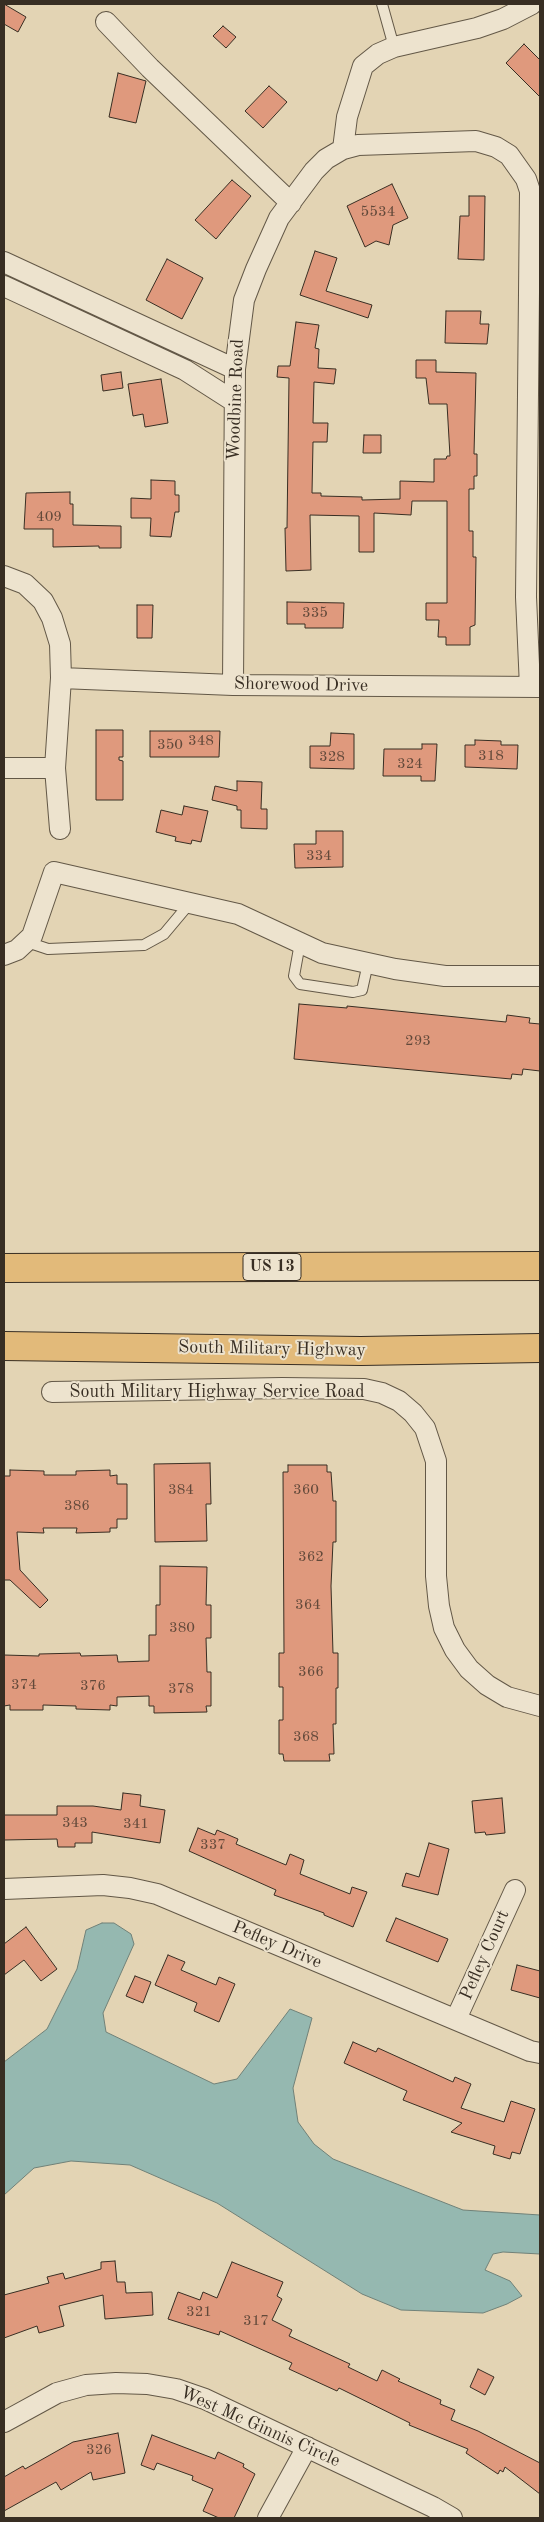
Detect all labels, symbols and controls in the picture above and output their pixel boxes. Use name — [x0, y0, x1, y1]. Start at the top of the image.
house number: 5534 — [361, 203, 395, 221]
street label: Woodbine Road — [223, 339, 249, 461]
house number: 409 — [36, 508, 62, 526]
house number: 335 — [302, 604, 328, 622]
street label: Shorewood Drive — [234, 673, 368, 697]
house number: 348 — [188, 732, 214, 750]
house number: 350 — [157, 736, 183, 754]
house number: 318 — [478, 747, 504, 765]
house number: 328 — [319, 748, 345, 766]
house number: 324 — [397, 755, 423, 773]
house number: 334 — [306, 847, 332, 865]
house number: 293 — [405, 1032, 431, 1050]
road number: US 13 — [243, 1254, 301, 1280]
street label: South Military Highway — [178, 1337, 366, 1361]
street label: South Military Highway Service Road — [69, 1381, 365, 1403]
house number: 384 — [168, 1481, 194, 1499]
house number: 360 — [293, 1481, 319, 1499]
house number: 386 — [64, 1497, 90, 1515]
house number: 362 — [298, 1548, 324, 1566]
house number: 364 — [295, 1596, 321, 1614]
house number: 380 — [169, 1619, 195, 1637]
house number: 366 — [298, 1663, 324, 1681]
house number: 374 — [11, 1676, 37, 1694]
house number: 376 — [80, 1677, 106, 1695]
house number: 378 — [168, 1680, 194, 1698]
house number: 368 — [293, 1728, 319, 1746]
house number: 343 — [62, 1814, 88, 1832]
house number: 341 — [123, 1815, 149, 1833]
house number: 337 — [200, 1836, 226, 1854]
street label: Pefley Court — [456, 1907, 514, 2003]
street label: Pefley Drive — [229, 1916, 325, 1974]
house number: 321 — [186, 2303, 212, 2321]
house number: 317 — [243, 2312, 269, 2330]
street label: West Mc Ginnis Circle — [177, 2382, 343, 2472]
house number: 326 — [86, 2441, 112, 2459]

